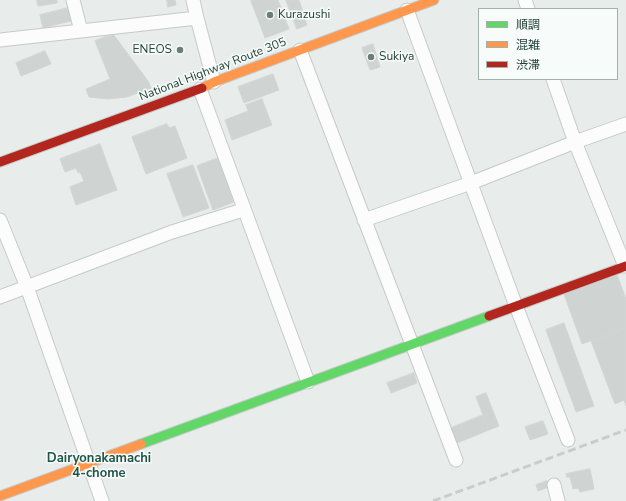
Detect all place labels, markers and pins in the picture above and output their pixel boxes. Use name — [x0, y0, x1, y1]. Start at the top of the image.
place label: Kurazushi — [278, 8, 330, 22]
marker: Kurazushi — [265, 10, 275, 20]
place label: ENEOS — [133, 43, 172, 57]
marker: ENEOS — [175, 45, 185, 55]
place label: Sukiya — [379, 50, 414, 64]
marker: Sukiya — [366, 52, 376, 62]

